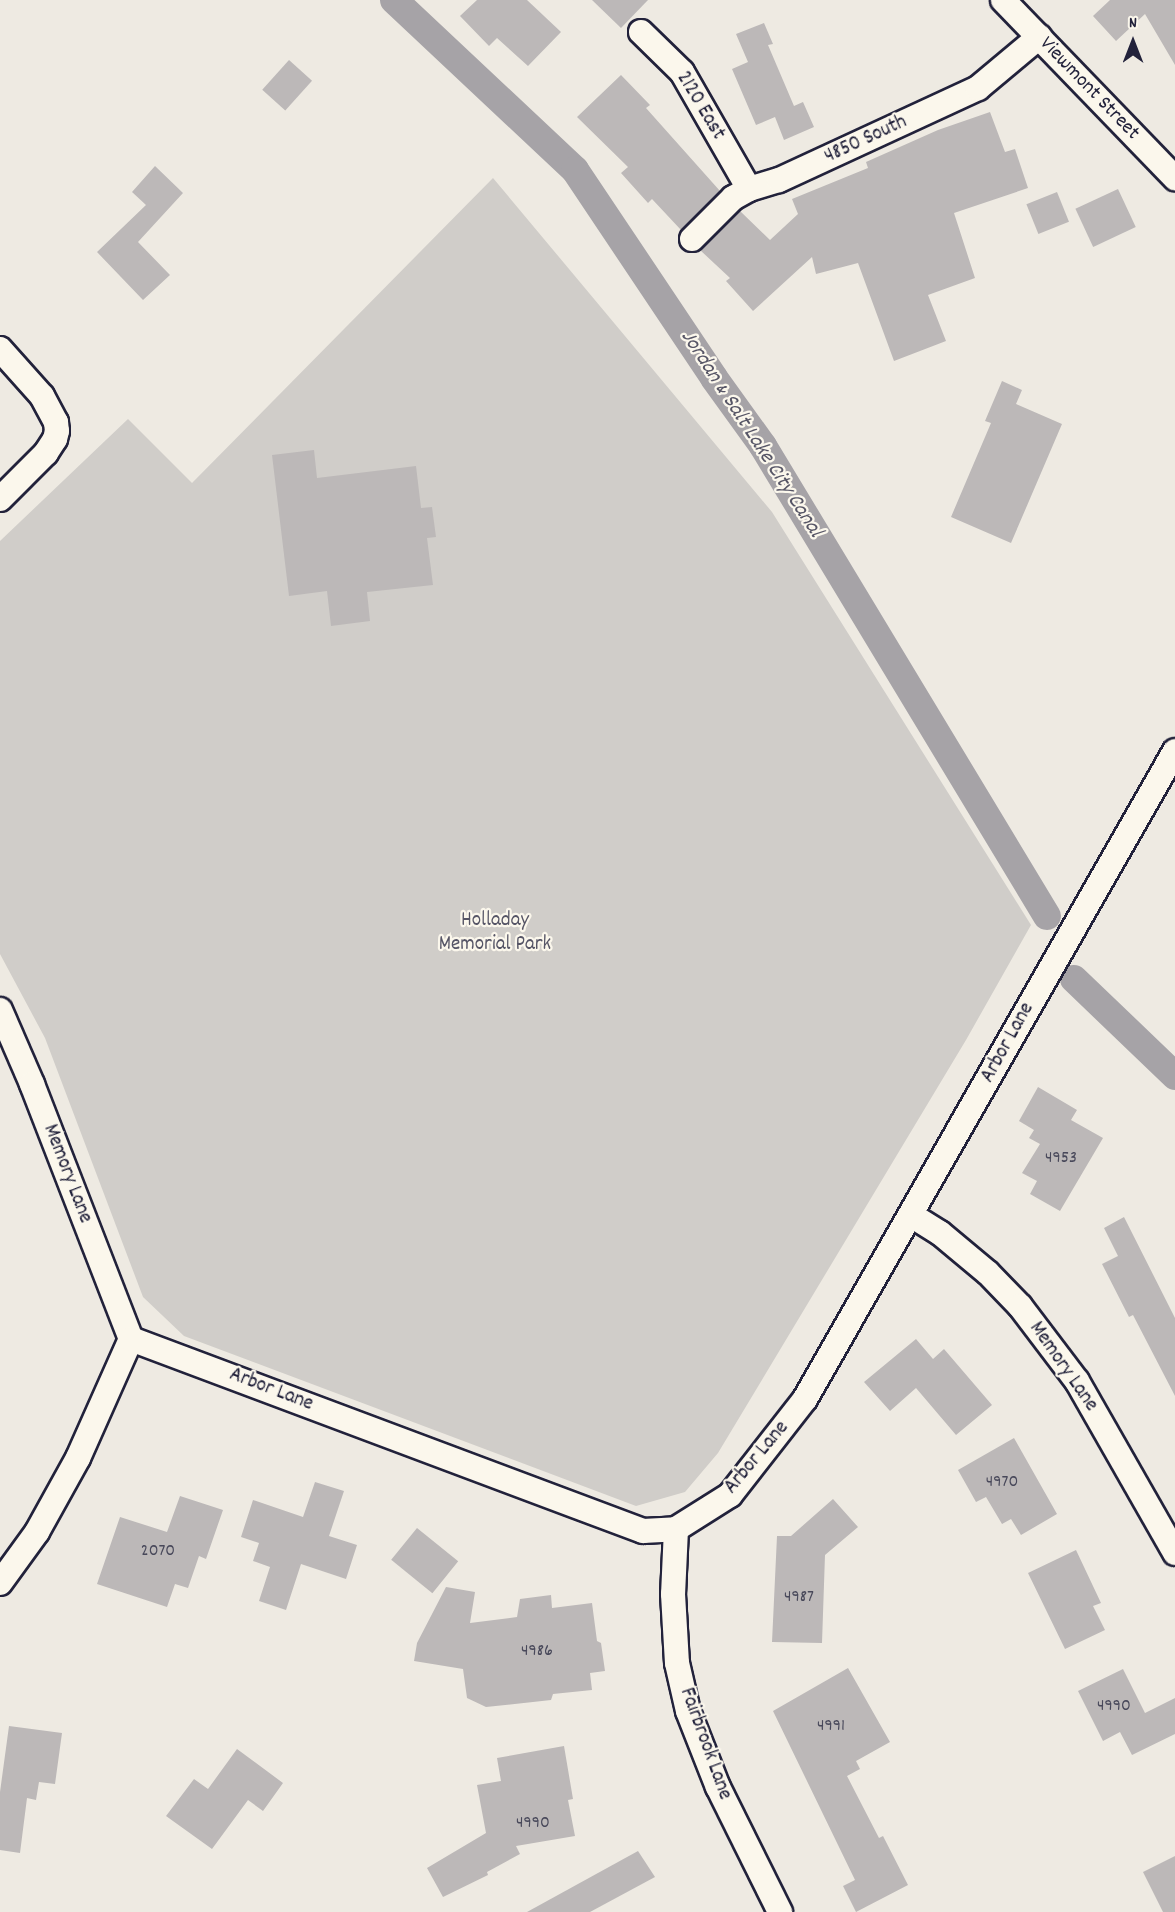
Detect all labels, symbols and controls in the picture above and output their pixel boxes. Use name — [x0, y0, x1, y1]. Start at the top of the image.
north arrow — [1103, 12, 1163, 72]
text: N — [1129, 12, 1137, 35]
street label: Viewmont Street — [1033, 32, 1145, 146]
street label: 2120 East — [670, 67, 730, 145]
street label: 4850 South — [821, 110, 911, 170]
water label: Jordan & Salt Lake City Canal — [674, 325, 828, 543]
park label: Holladay Memorial Park — [439, 908, 551, 958]
street label: Arbor Lane — [976, 999, 1040, 1087]
street label: Memory Lane — [37, 1121, 97, 1227]
house number: 4953 — [1045, 1148, 1077, 1170]
street label: Memory Lane — [1023, 1317, 1103, 1417]
street label: Arbor Lane — [226, 1363, 316, 1417]
street label: Arbor Lane — [719, 1416, 795, 1500]
house number: 4970 — [986, 1472, 1018, 1494]
house number: 2070 — [141, 1541, 175, 1563]
house number: 4987 — [784, 1587, 814, 1609]
house number: 4986 — [521, 1641, 553, 1663]
street label: Fairbrook Lane — [673, 1685, 737, 1803]
house number: 4990 — [1097, 1696, 1131, 1718]
house number: 4991 — [817, 1716, 845, 1738]
house number: 4990 — [516, 1813, 550, 1835]

